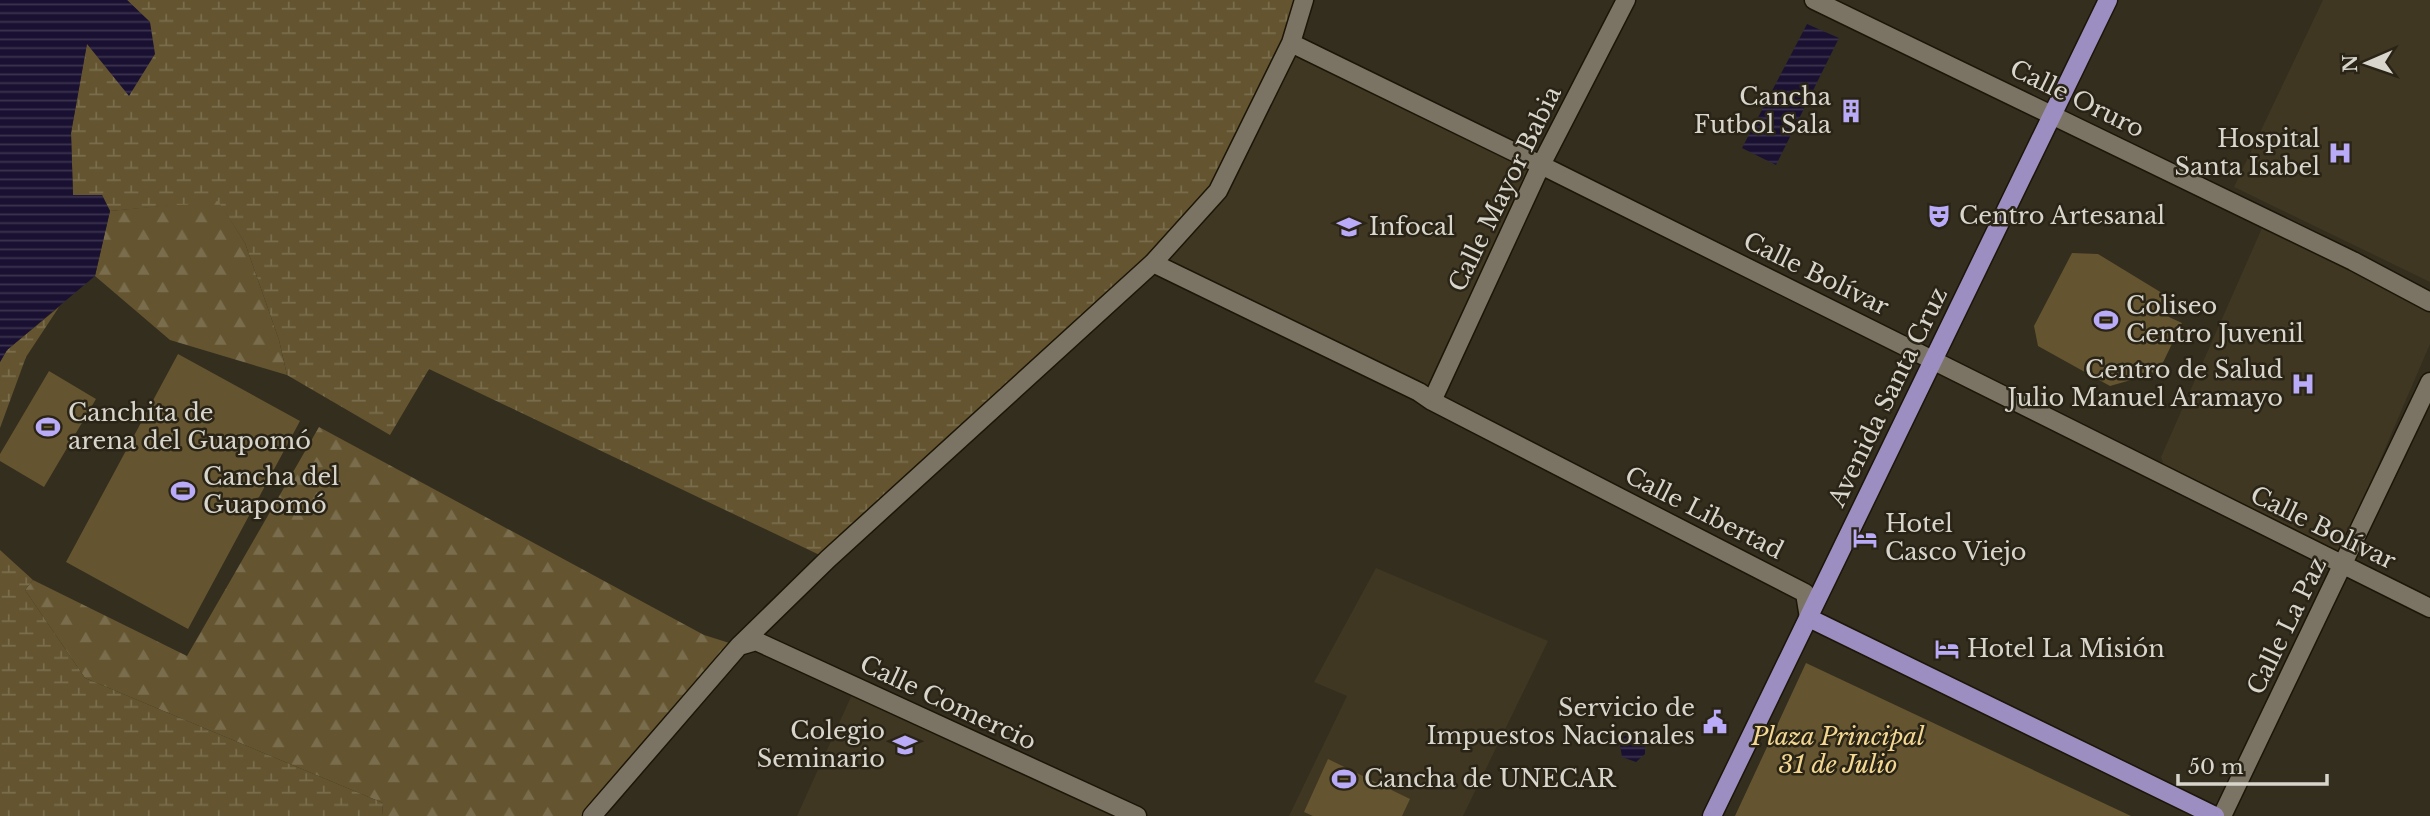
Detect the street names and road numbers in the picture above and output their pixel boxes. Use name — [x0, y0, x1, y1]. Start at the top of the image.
street label: Calle Oruro — [2005, 54, 2149, 144]
street label: Calle Mayor Babia — [1442, 81, 1567, 296]
street label: Calle Bolívar — [1739, 226, 1894, 321]
street label: Avenida Santa Cruz — [1821, 282, 1953, 512]
street label: Calle Libertad — [1620, 460, 1788, 565]
street label: Calle Bolívar — [2246, 480, 2401, 575]
street label: Calle La Paz — [2241, 552, 2332, 699]
street label: Calle Comercio — [855, 649, 1041, 756]

